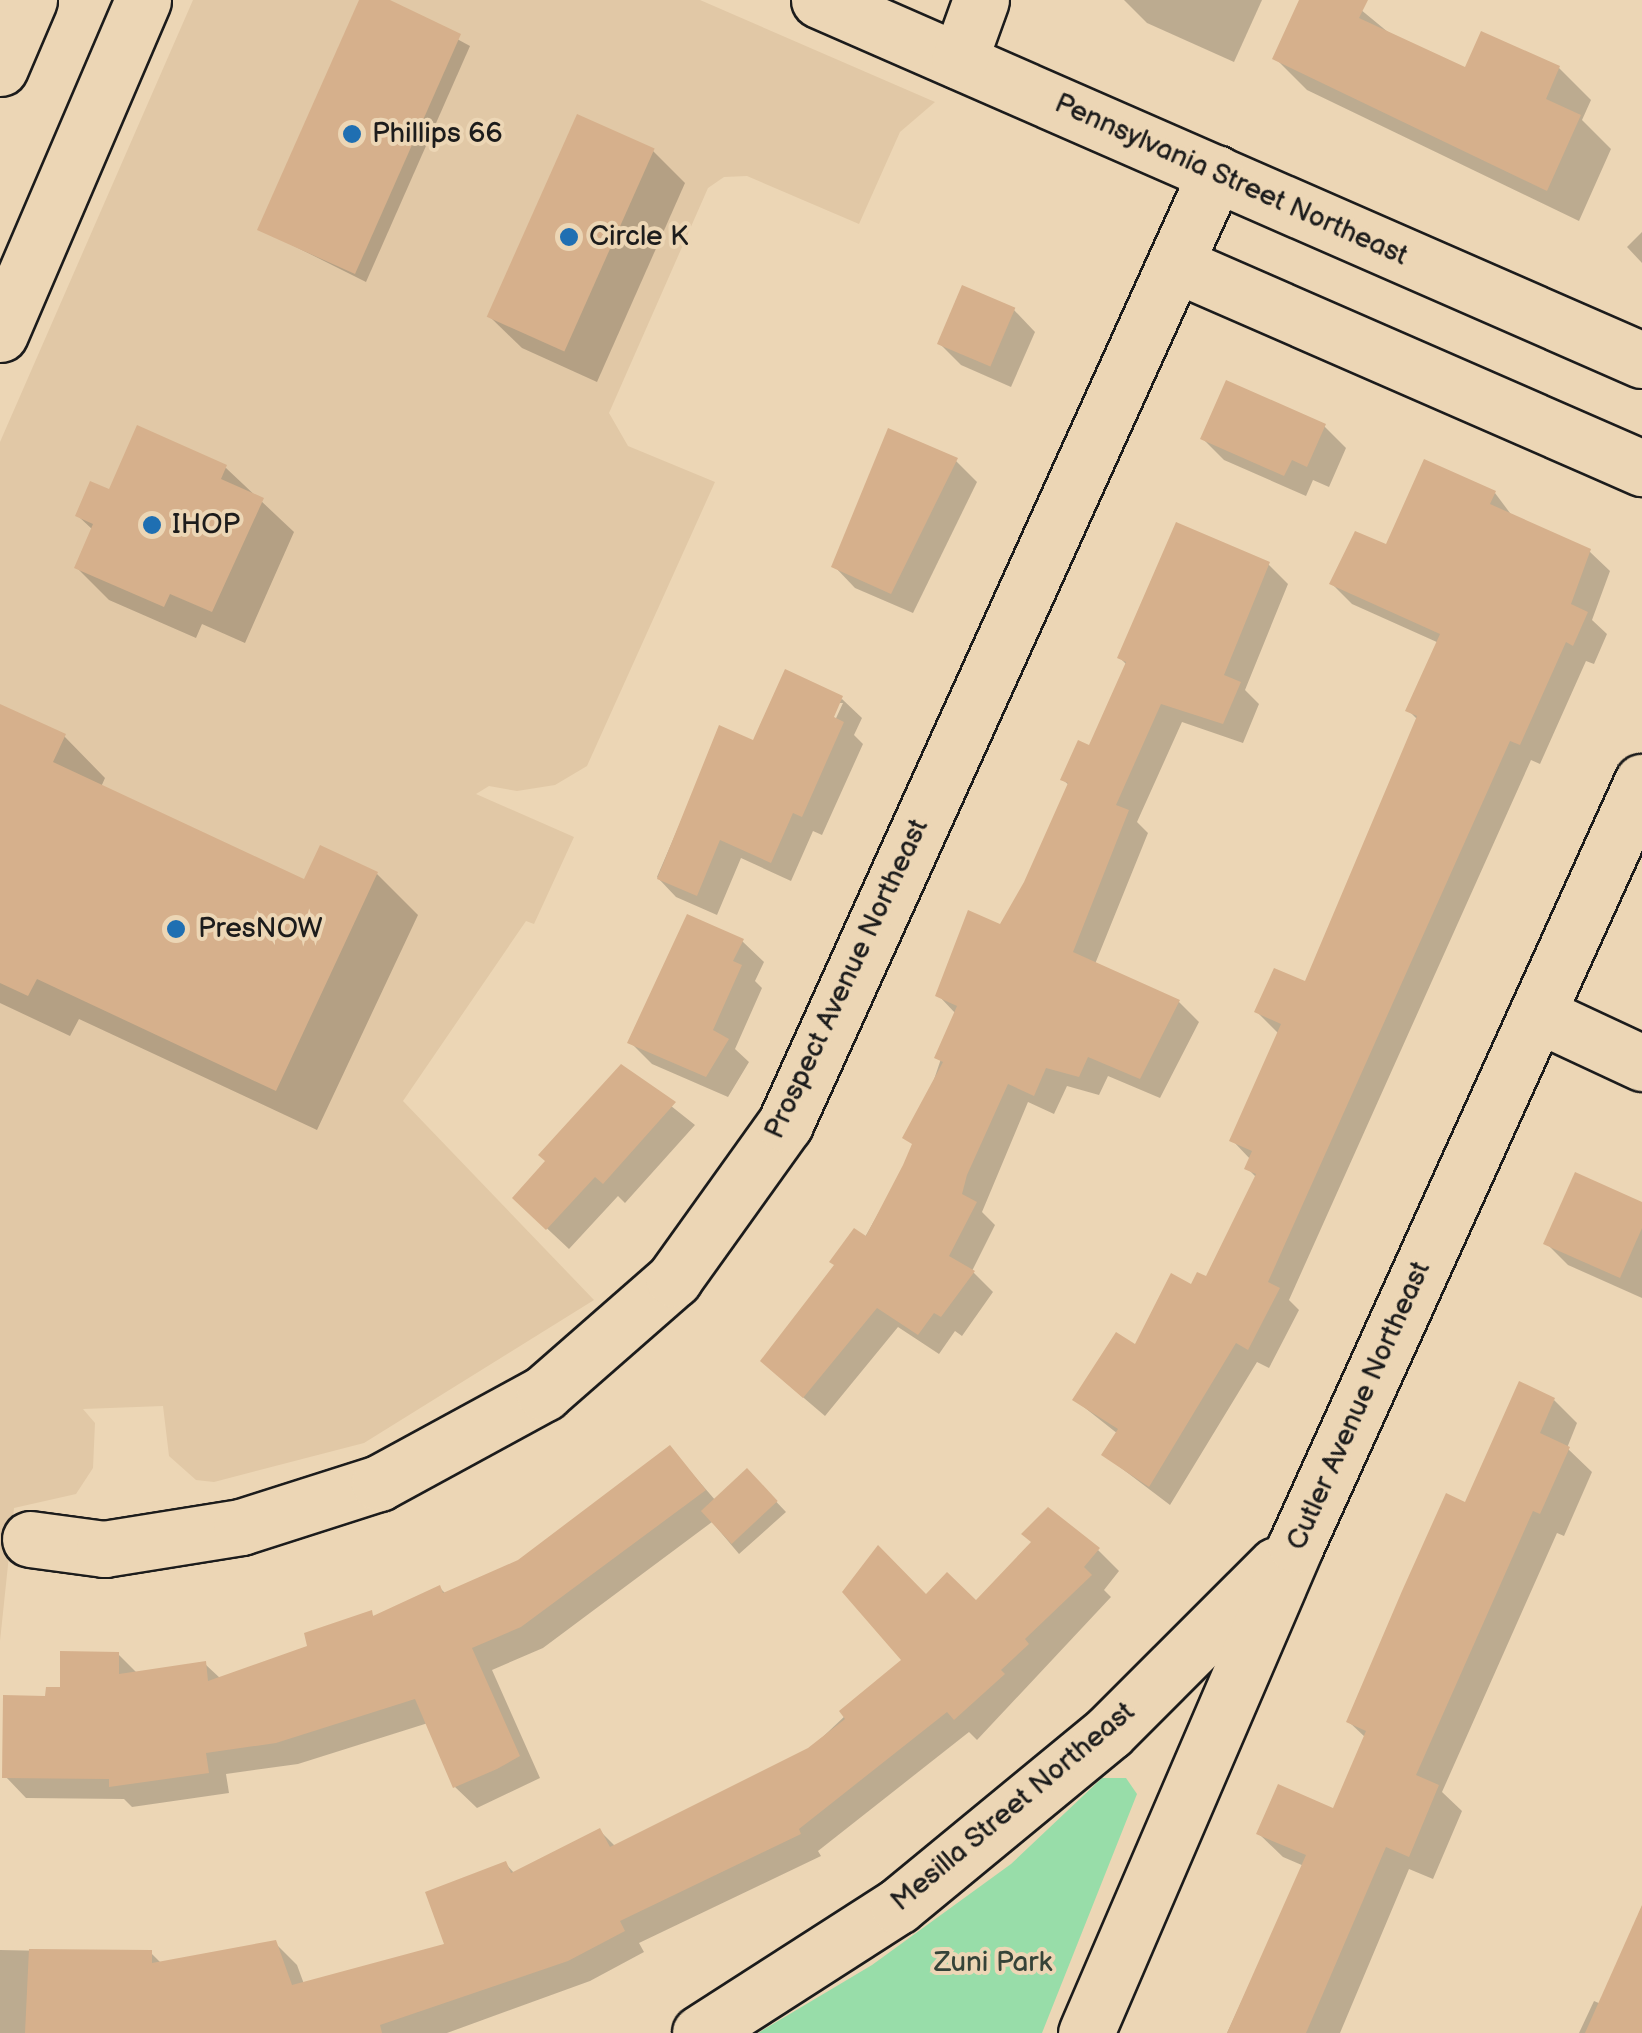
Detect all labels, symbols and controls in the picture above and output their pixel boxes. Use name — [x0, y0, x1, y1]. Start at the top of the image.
street label: Pennsylvania Street Northeast — [1049, 87, 1413, 273]
place label: Phillips 66 — [372, 117, 503, 151]
marker: Phillips 66 — [341, 123, 363, 145]
place label: Circle K — [589, 220, 688, 254]
marker: Circle K — [558, 226, 580, 248]
place label: IHOP — [172, 508, 240, 542]
marker: IHOP — [141, 514, 163, 536]
street label: Prospect Avenue Northeast — [758, 814, 936, 1144]
place label: PresNOW — [198, 912, 323, 946]
marker: PresNOW — [163, 916, 189, 942]
street label: Cutler Avenue Northeast — [1280, 1257, 1438, 1555]
street label: Mesilla Street Northeast — [884, 1695, 1142, 1919]
park label: Zuni Park — [934, 1946, 1052, 1980]

